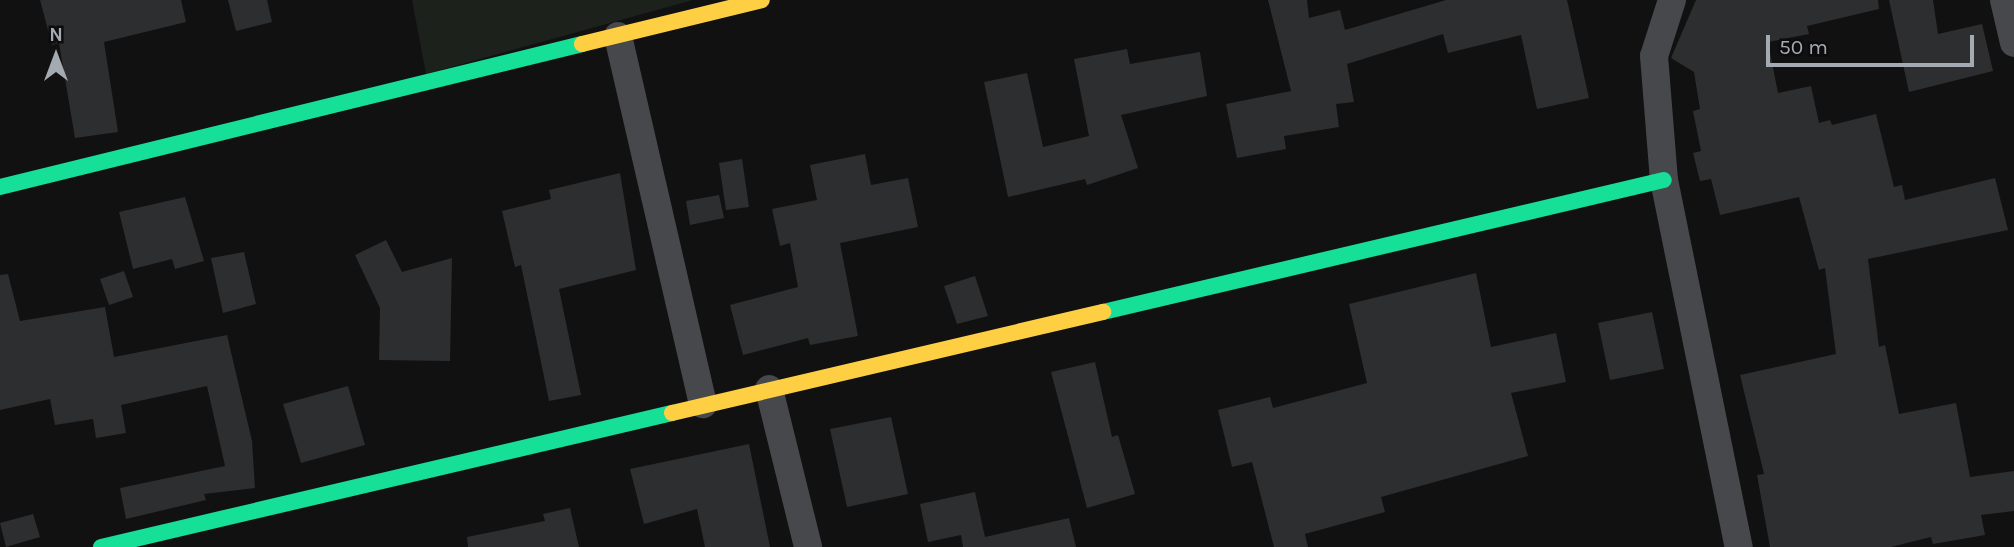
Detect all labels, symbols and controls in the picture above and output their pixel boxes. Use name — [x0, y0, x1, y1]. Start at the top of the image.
north arrow — [21, 21, 91, 91]
scale bar — [1769, 21, 1977, 65]
text: N — [49, 24, 63, 46]
text: 50 m — [1779, 35, 1828, 59]

